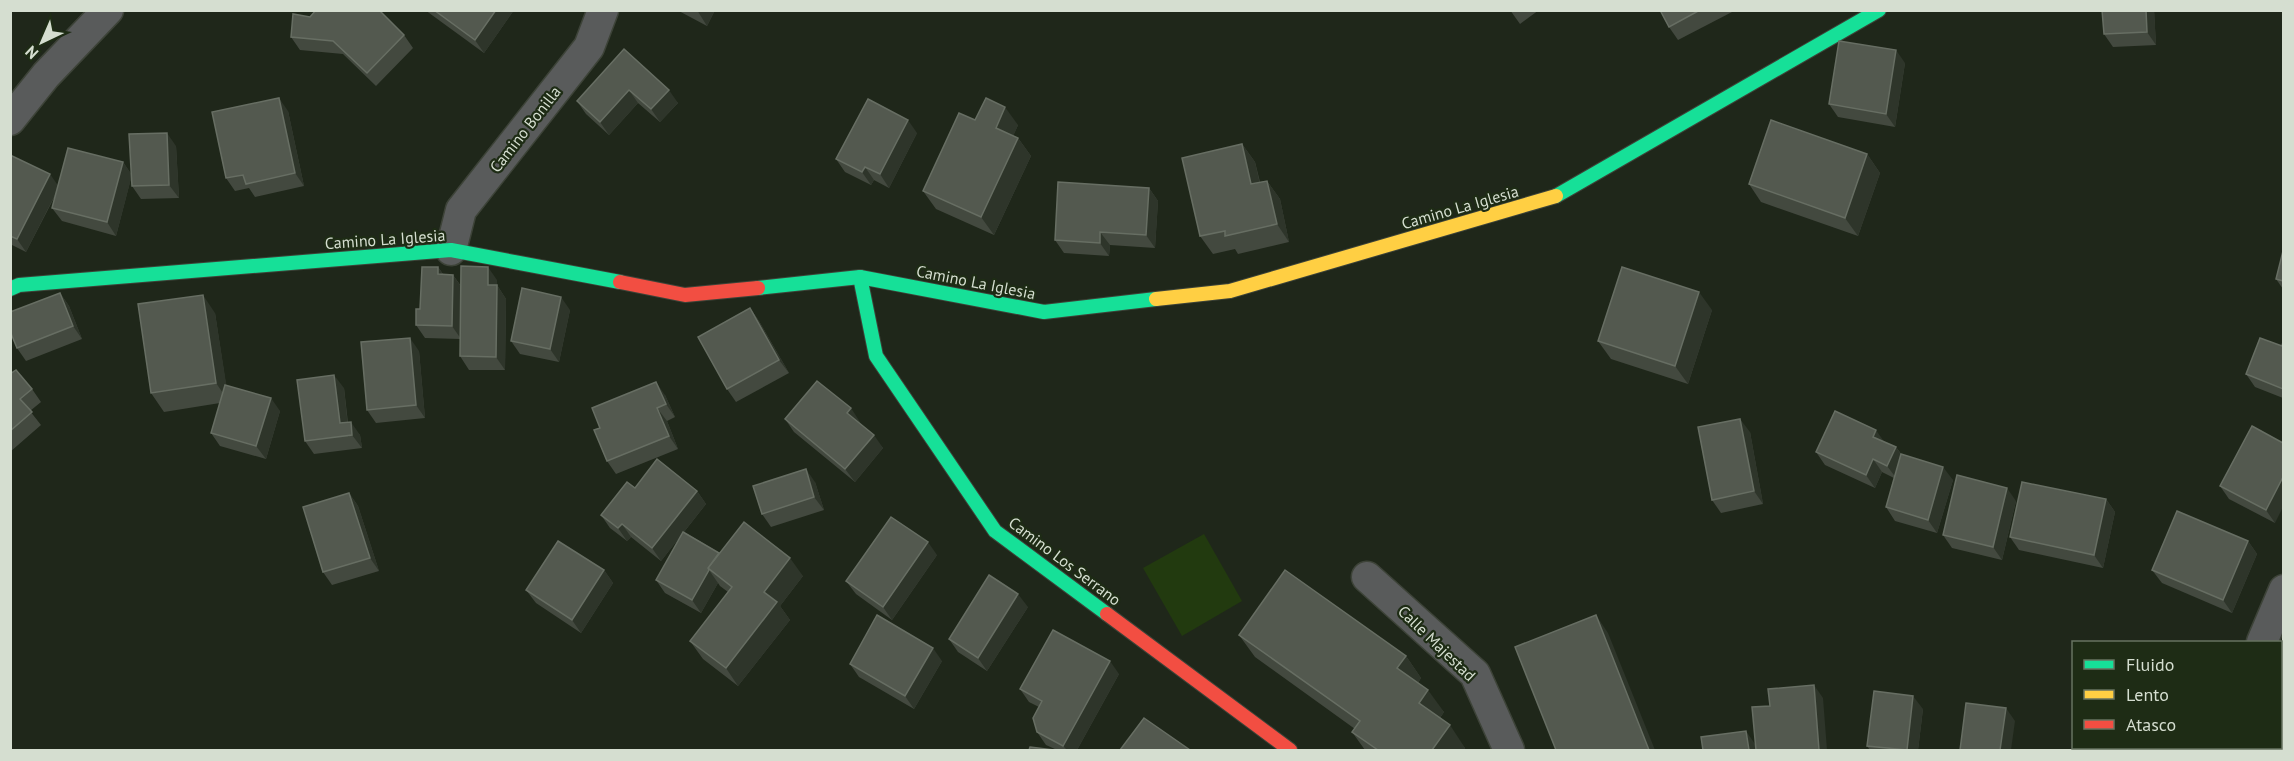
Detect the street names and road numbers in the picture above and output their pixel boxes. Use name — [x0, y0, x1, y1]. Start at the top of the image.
street label: Camino Bonilla — [485, 82, 565, 176]
street label: Camino La Iglesia — [1399, 181, 1521, 233]
street label: Camino La Iglesia — [324, 225, 446, 253]
street label: Camino La Iglesia — [915, 261, 1037, 303]
street label: Camino Los Serrano — [1005, 512, 1125, 610]
street label: Calle Majestad — [1394, 601, 1480, 685]

